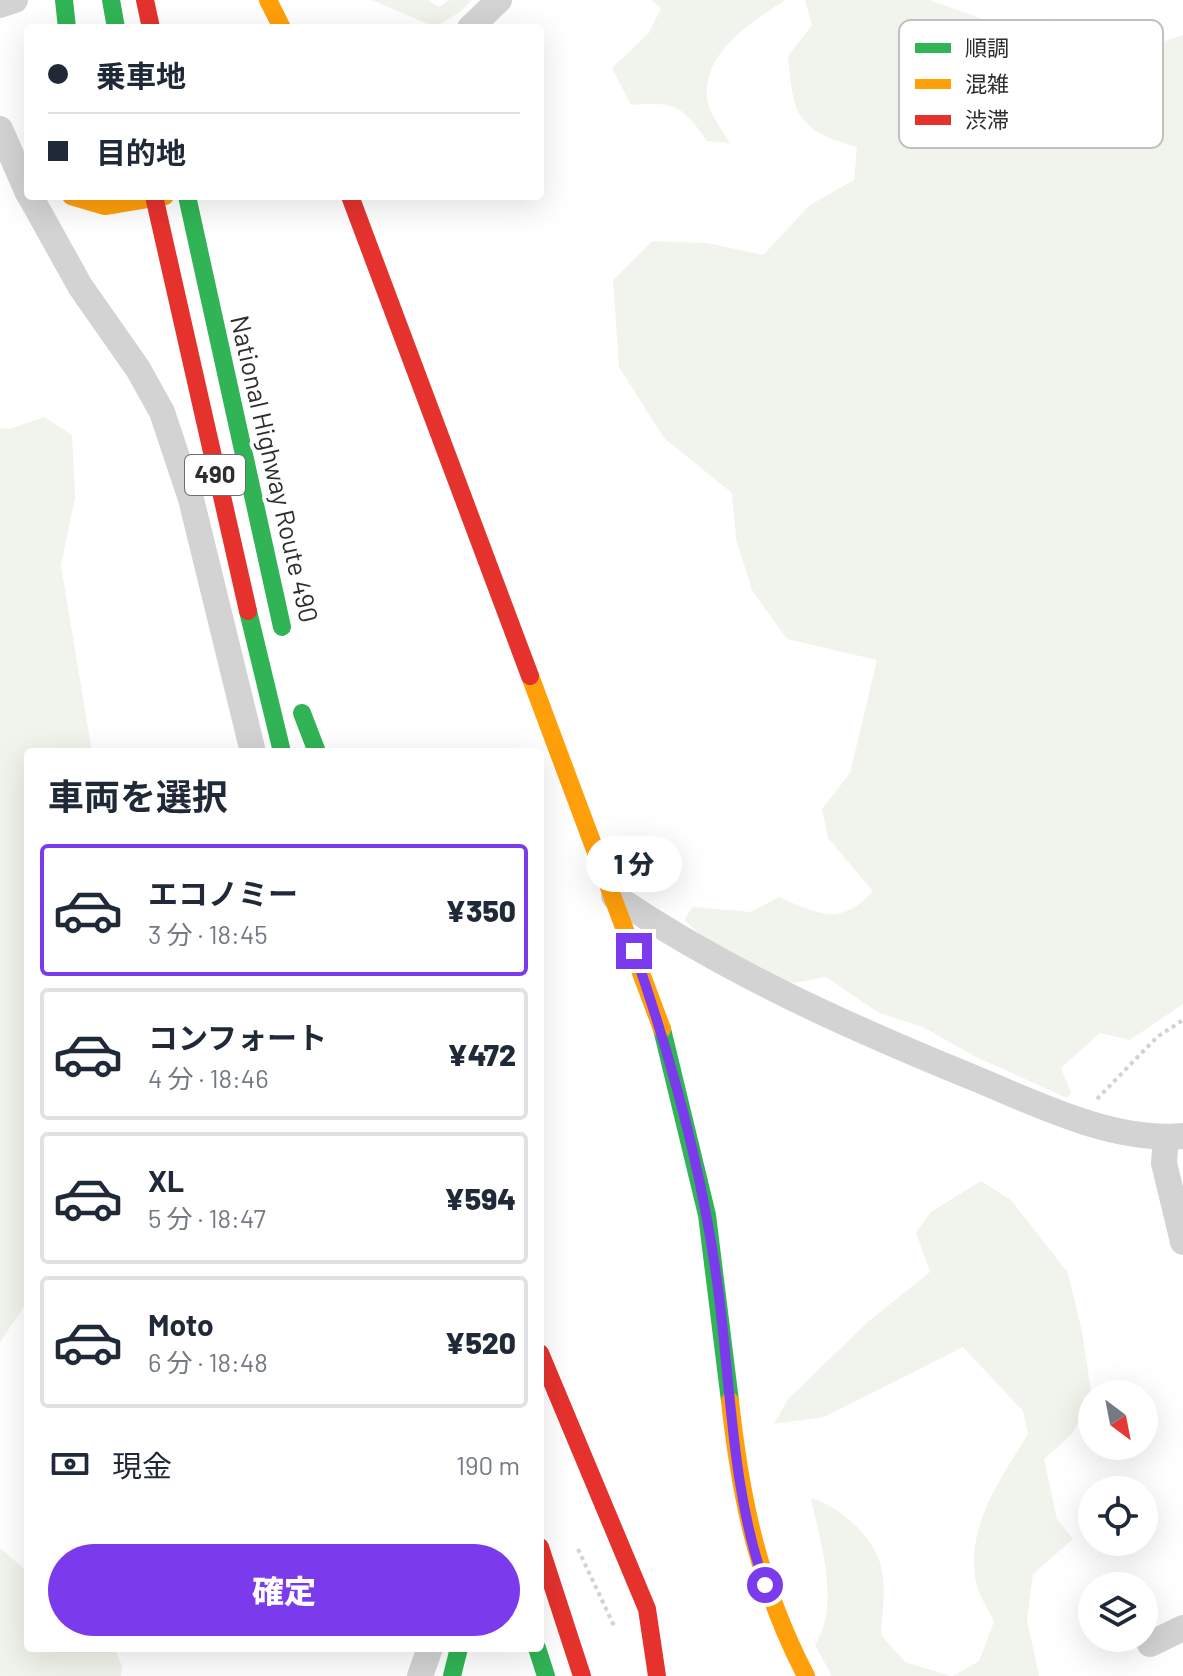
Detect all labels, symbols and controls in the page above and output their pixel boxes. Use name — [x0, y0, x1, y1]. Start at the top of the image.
legend — [899, 20, 1163, 148]
text: 順調 — [965, 34, 1009, 60]
text: 乗車地 — [96, 57, 186, 93]
text: 混雑 — [965, 70, 1009, 96]
text: 渋滞 — [965, 106, 1009, 132]
text: 目的地 — [96, 134, 186, 170]
street label: National Highway Route 490 — [225, 312, 326, 625]
road number: 490 — [185, 455, 245, 495]
text: 車両を選択 — [48, 774, 228, 817]
callout: 1 分 — [586, 835, 682, 891]
text: 1 分 — [614, 848, 654, 879]
icon: car — [52, 874, 124, 946]
text: エコノミー — [148, 875, 298, 911]
text: ¥350 — [445, 892, 516, 928]
text: 3 分 · 18:45 — [148, 918, 268, 949]
route end — [616, 933, 652, 969]
icon: car — [52, 1018, 124, 1090]
text: コンフォート — [148, 1019, 327, 1055]
text: ¥472 — [447, 1036, 516, 1072]
text: 4 分 · 18:46 — [148, 1062, 269, 1093]
icon: car — [52, 1162, 124, 1234]
text: XL — [148, 1162, 184, 1198]
text: ¥594 — [444, 1180, 516, 1216]
text: 5 分 · 18:47 — [148, 1202, 266, 1233]
icon: car — [52, 1306, 124, 1378]
text: Moto — [148, 1306, 214, 1342]
text: ¥520 — [445, 1324, 516, 1360]
text: 6 分 · 18:48 — [148, 1346, 268, 1377]
north arrow — [1078, 1380, 1158, 1460]
map controls — [1078, 1380, 1158, 1652]
icon: cash — [48, 1442, 92, 1486]
text: 現金 — [112, 1447, 172, 1483]
text: 190 m — [456, 1449, 520, 1480]
button: locate — [1078, 1476, 1158, 1556]
button: 確定 — [48, 1544, 520, 1636]
route start — [747, 1567, 783, 1603]
button: layers — [1078, 1572, 1158, 1652]

